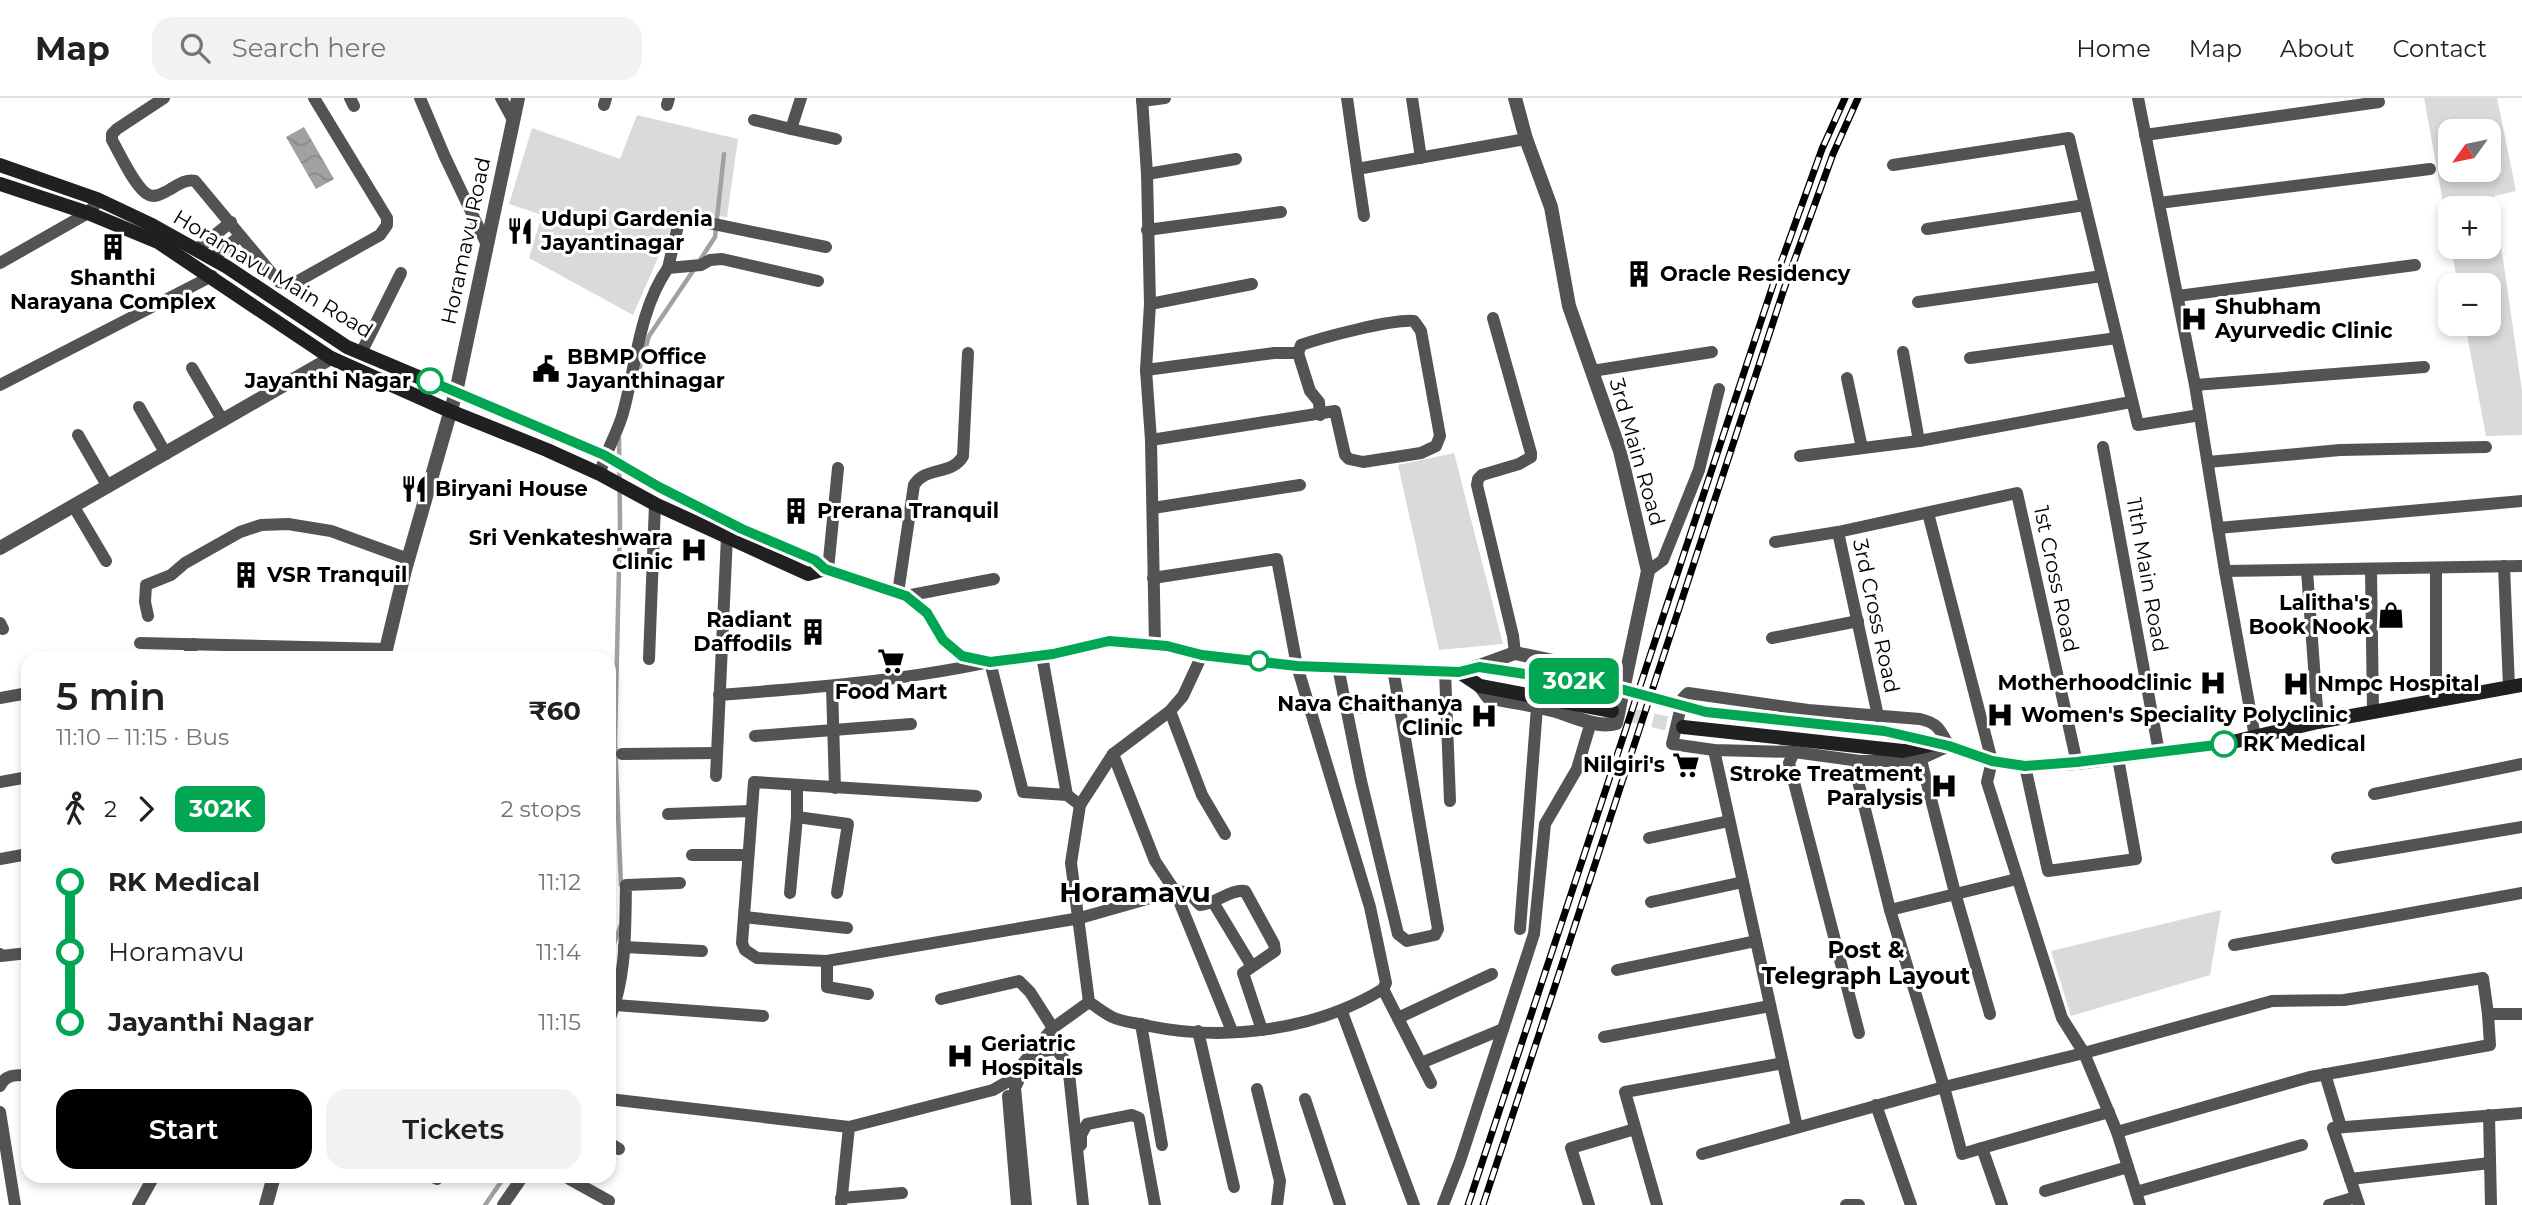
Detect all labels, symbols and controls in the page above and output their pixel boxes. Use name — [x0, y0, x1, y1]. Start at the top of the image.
search box — [152, 17, 642, 80]
text: Map — [35, 28, 110, 68]
icon: search — [176, 29, 214, 67]
text: Search here — [232, 32, 386, 64]
text: Home — [2076, 34, 2151, 63]
text: Map — [2189, 34, 2242, 63]
text: About — [2280, 34, 2354, 63]
text: Contact — [2392, 34, 2487, 63]
north arrow — [2438, 119, 2501, 182]
map controls — [2438, 119, 2501, 336]
street label: Horamavu Road — [436, 155, 495, 327]
button: + — [2438, 196, 2501, 259]
street label: Horamavu Main Road — [169, 204, 378, 343]
place label: Udupi Gardenia Jayantinagar — [540, 206, 713, 255]
restaurant icon: Udupi Gardenia Jayantinagar — [505, 216, 535, 246]
building icon: Shanthi Narayana Complex — [98, 232, 128, 262]
building icon: Oracle Residency — [1624, 259, 1654, 289]
place label: Oracle Residency — [1660, 261, 1851, 286]
place label: Shanthi Narayana Complex — [10, 265, 217, 314]
button: − — [2438, 273, 2501, 336]
place label: Shubham Ayurvedic Clinic — [2214, 294, 2393, 343]
hospital icon: Shubham Ayurvedic Clinic — [2179, 304, 2209, 334]
place label: BBMP Office Jayanthinagar — [566, 344, 725, 393]
public building icon: BBMP Office Jayanthinagar — [531, 354, 561, 384]
place label: Jayanthi Nagar — [244, 368, 411, 393]
marker: Jayanthi Nagar — [417, 368, 443, 394]
street label: 3rd Main Road — [1604, 375, 1671, 529]
restaurant icon: Biryani House — [399, 474, 429, 504]
place label: Biryani House — [435, 476, 588, 501]
building icon: Prerana Tranquil — [781, 496, 811, 526]
street label: 11th Main Road — [2122, 496, 2173, 654]
place label: Prerana Tranquil — [817, 498, 999, 523]
street label: 1st Cross Road — [2029, 503, 2084, 654]
place label: Sri Venkateshwara Clinic — [469, 525, 674, 574]
hospital icon: Sri Venkateshwara Clinic — [679, 535, 709, 565]
street label: 3rd Cross Road — [1848, 537, 1905, 695]
building icon: VSR Tranquil — [231, 560, 261, 590]
place label: VSR Tranquil — [266, 562, 407, 587]
place label: Lalitha's Book Nook — [2248, 590, 2370, 639]
shop icon: Lalitha's Book Nook — [2376, 600, 2406, 630]
place label: Radiant Daffodils — [693, 607, 792, 656]
building icon: Radiant Daffodils — [798, 617, 828, 647]
supermarket icon: Food Mart — [876, 646, 906, 676]
unlabelled marker — [1249, 651, 1269, 671]
line badge: 302K — [1525, 658, 1623, 704]
text: 302K — [1543, 666, 1605, 695]
hospital icon: Motherhoodclinic — [2198, 668, 2228, 698]
hospital icon: Nmpc Hospital — [2281, 669, 2311, 699]
place label: Motherhoodclinic — [1997, 670, 2193, 695]
place label: Nmpc Hospital — [2317, 671, 2480, 696]
text: 5 min — [56, 673, 166, 720]
place label: Food Mart — [835, 679, 947, 704]
place label: Nava Chaithanya Clinic — [1277, 691, 1464, 740]
text: ₹60 — [528, 695, 581, 727]
hospital icon: Women's Speciality Polyclinic — [1985, 700, 2015, 730]
hospital icon: Nava Chaithanya Clinic — [1469, 701, 1499, 731]
place label: Women's Speciality Polyclinic — [2021, 702, 2349, 727]
text: 11:10 – 11:15 · Bus — [56, 723, 229, 751]
marker: RK Medical — [2211, 731, 2237, 757]
place label: RK Medical — [2243, 731, 2366, 756]
supermarket icon: Nilgiri's — [1671, 750, 1701, 780]
place label: Nilgiri's — [1583, 752, 1665, 777]
place label: Stroke Treatment Paralysis — [1730, 761, 1923, 810]
hospital icon: Stroke Treatment Paralysis — [1929, 771, 1959, 801]
icon: walk — [56, 790, 94, 828]
icon: forward — [127, 790, 165, 828]
text: 302K — [189, 794, 251, 823]
text: 2 — [104, 795, 117, 823]
text: 2 stops — [501, 795, 581, 823]
text: RK Medical — [108, 866, 260, 898]
text: 11:12 — [538, 868, 581, 896]
district label: Horamavu — [1059, 875, 1211, 909]
text: Horamavu — [108, 936, 244, 968]
district label: Post & Telegraph Layout — [1762, 936, 1970, 990]
text: 11:14 — [536, 938, 581, 966]
text: Jayanthi Nagar — [108, 1006, 314, 1038]
text: 11:15 — [538, 1008, 581, 1036]
place label: Geriatric Hospitals — [981, 1031, 1083, 1080]
hospital icon: Geriatric Hospitals — [945, 1041, 975, 1071]
button: Start — [56, 1089, 312, 1169]
button: Tickets — [326, 1089, 581, 1169]

